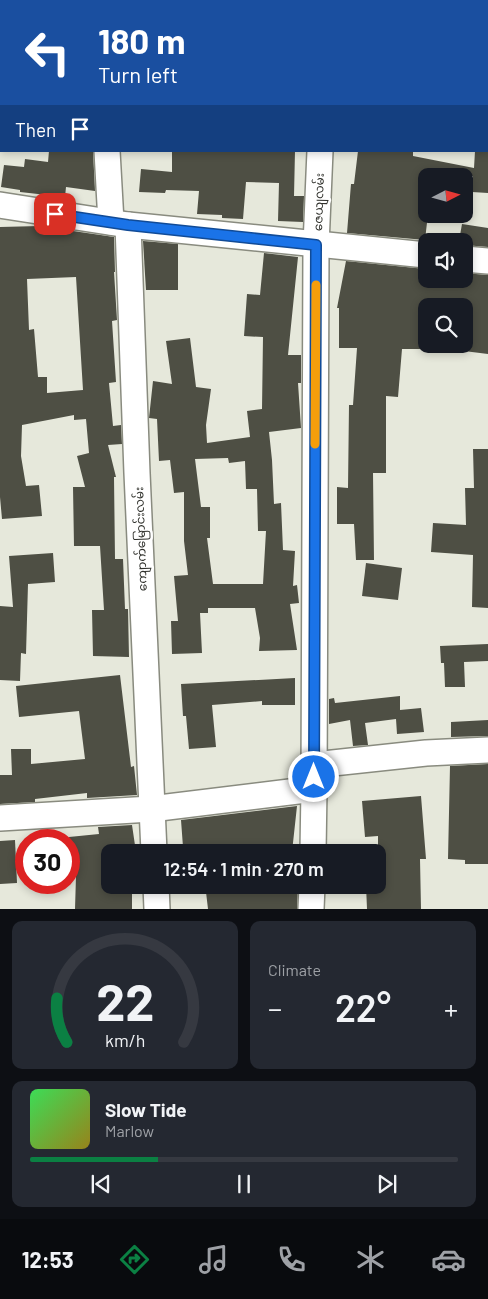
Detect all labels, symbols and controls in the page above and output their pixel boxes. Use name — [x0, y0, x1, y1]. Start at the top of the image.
text: 180 m — [98, 19, 186, 61]
icon: left — [15, 20, 80, 85]
text: Turn left — [98, 61, 178, 87]
icon: arrive — [66, 115, 94, 143]
text: Then — [15, 118, 56, 141]
north arrow — [418, 168, 472, 222]
map controls — [418, 168, 473, 353]
street label: ဇေယျလမ်း — [309, 173, 330, 231]
pin — [34, 193, 76, 235]
icon: arrive — [41, 200, 69, 228]
button: sound — [418, 233, 473, 288]
button: search — [418, 298, 473, 353]
street label: ကျောက်မြောင်းလမ်း — [130, 486, 153, 591]
position arrow — [287, 750, 339, 802]
speed limit sign: 30 — [15, 829, 80, 894]
text: 12:54 · 1 min · 270 m — [163, 857, 324, 880]
text: Climate — [268, 960, 321, 979]
text: 22 — [96, 969, 154, 1031]
text: 22° — [335, 984, 391, 1030]
text: − — [268, 991, 282, 1025]
text: + — [444, 991, 458, 1025]
text: km/h — [105, 1029, 145, 1051]
text: Slow Tide — [105, 1098, 187, 1121]
text: Marlow — [105, 1121, 154, 1140]
icon: previous — [87, 1170, 115, 1198]
icon: pause — [230, 1170, 258, 1198]
icon: next — [373, 1170, 401, 1198]
icon: directions — [117, 1242, 152, 1277]
icon: music — [196, 1242, 231, 1277]
icon: phone — [274, 1242, 309, 1277]
icon: climate — [353, 1242, 388, 1277]
icon: car — [431, 1242, 466, 1277]
text: 12:53 — [22, 1246, 74, 1272]

